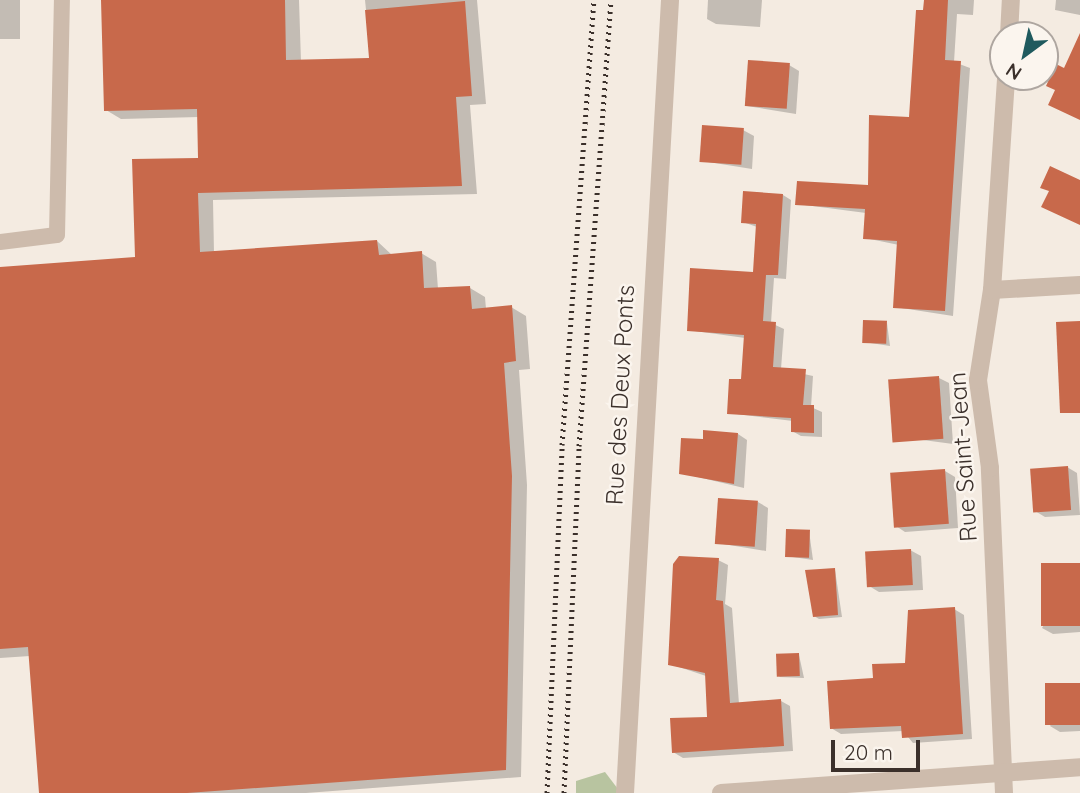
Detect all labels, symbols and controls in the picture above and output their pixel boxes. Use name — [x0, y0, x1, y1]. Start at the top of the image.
north arrow — [989, 21, 1059, 91]
text: N — [1001, 58, 1026, 86]
street label: Rue des Deux Ponts — [600, 284, 640, 506]
street label: Rue Saint-Jean — [943, 371, 983, 543]
scale bar — [835, 726, 924, 770]
text: 20 m — [844, 739, 893, 765]

